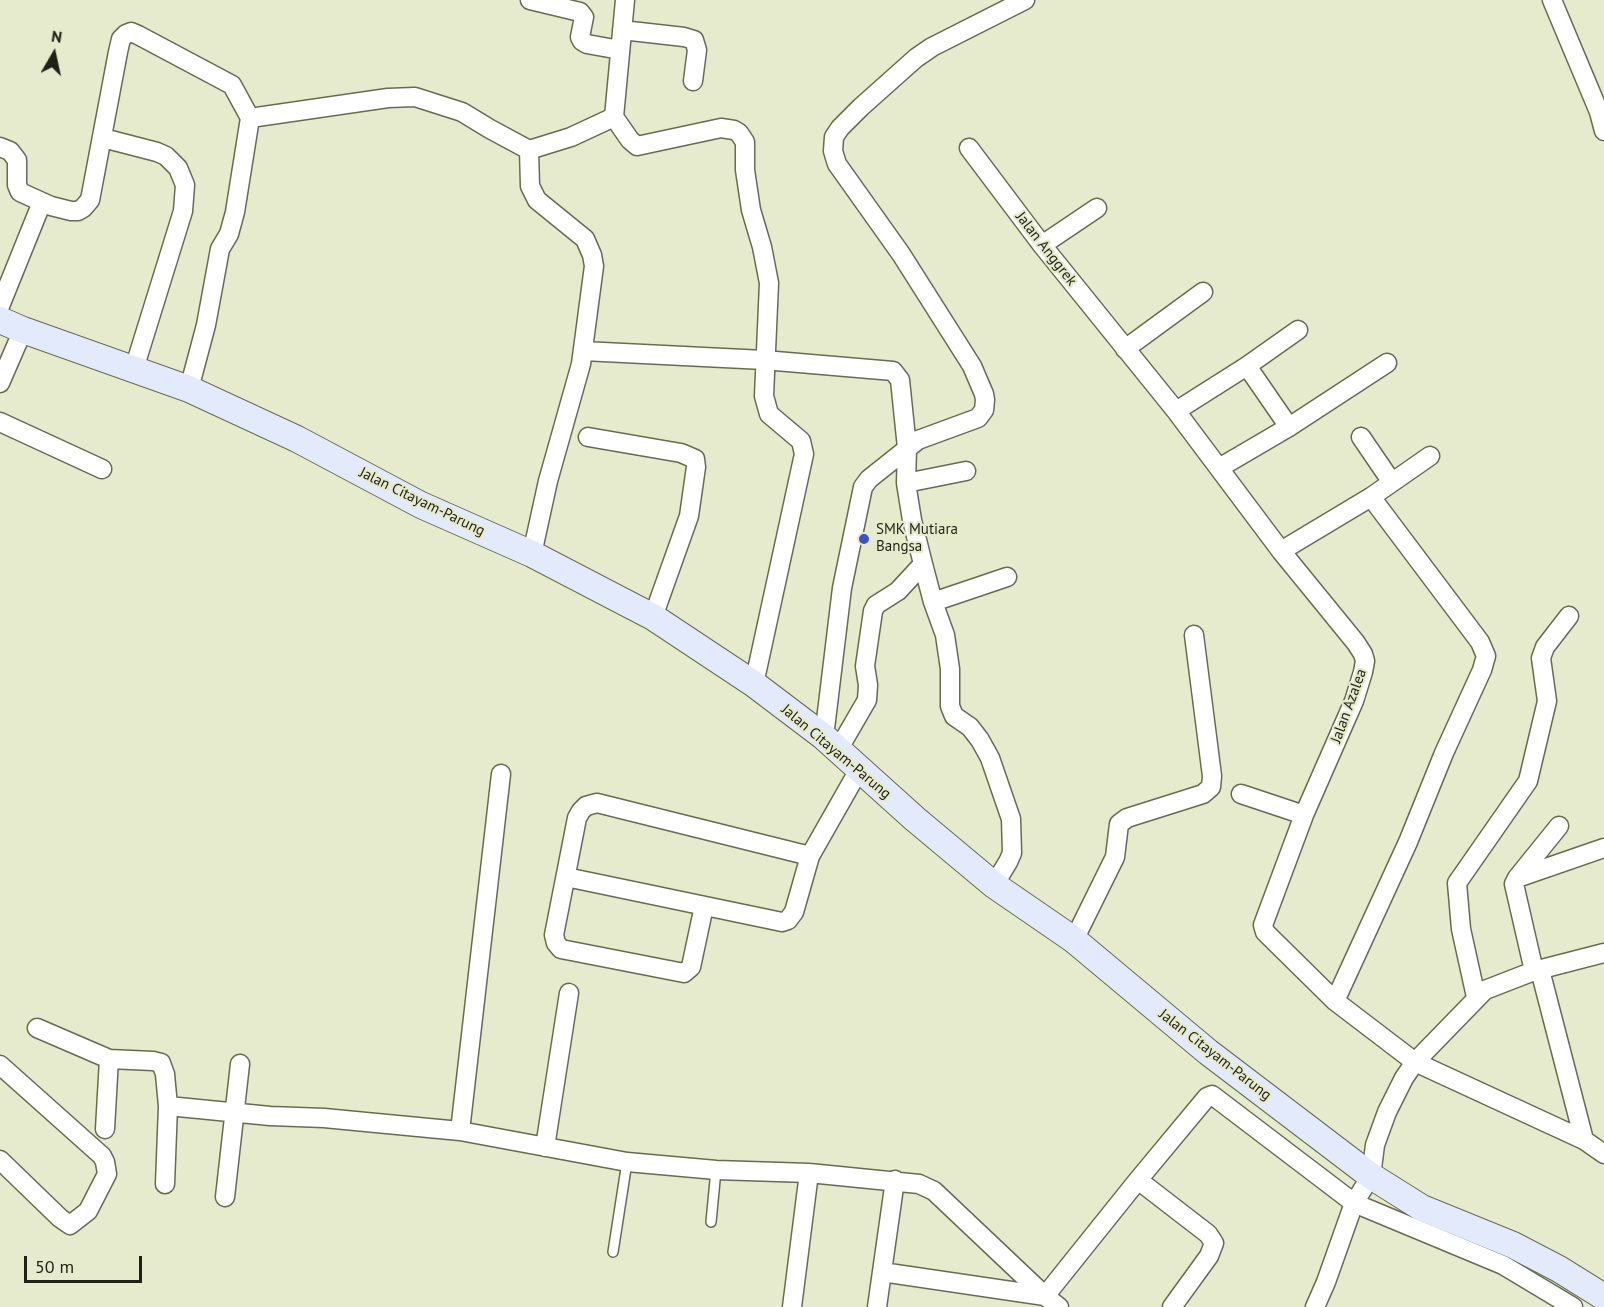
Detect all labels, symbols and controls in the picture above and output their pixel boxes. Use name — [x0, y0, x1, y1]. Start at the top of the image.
north arrow — [24, 24, 84, 84]
text: N — [50, 26, 64, 47]
street label: Jalan Anggrek — [1012, 208, 1080, 290]
street label: Jalan Citayam-Parung — [356, 464, 488, 540]
place label: SMK Mutiara Bangsa — [876, 521, 958, 556]
marker: SMK Mutiara Bangsa — [857, 532, 871, 546]
street label: Jalan Azalea — [1327, 666, 1371, 746]
street label: Jalan Citayam-Parung — [777, 701, 895, 803]
street label: Jalan Citayam-Parung — [1155, 1006, 1275, 1104]
scale bar — [27, 1244, 146, 1282]
text: 50 m — [35, 1255, 74, 1278]

